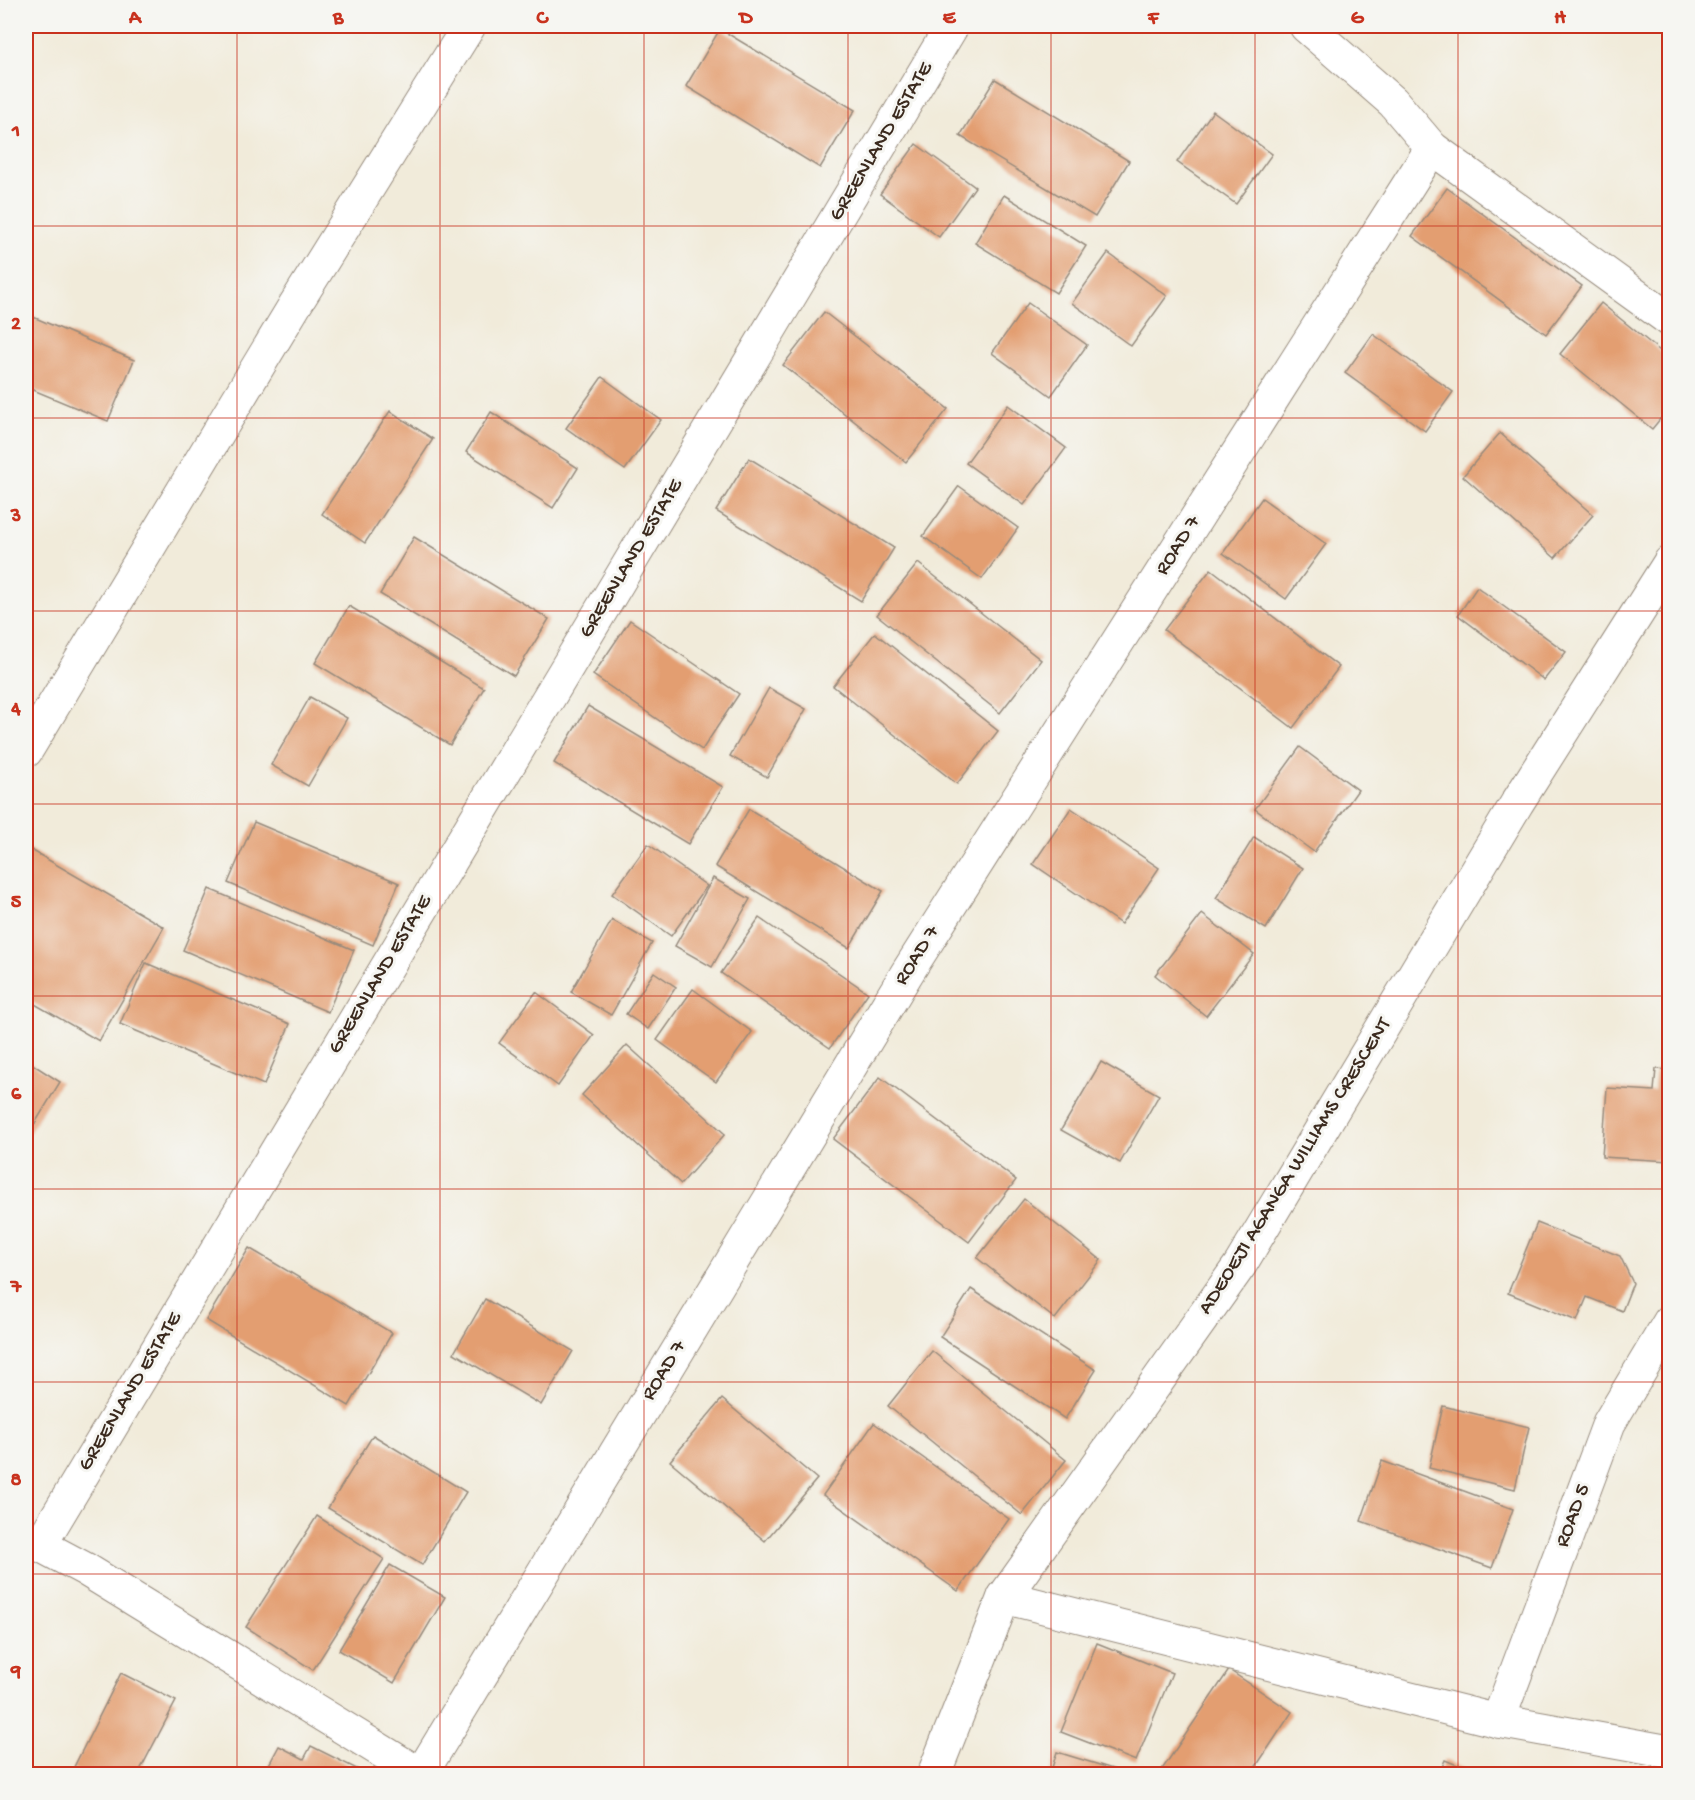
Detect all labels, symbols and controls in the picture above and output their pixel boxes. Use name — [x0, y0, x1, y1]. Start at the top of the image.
text: A — [128, 8, 143, 31]
text: B — [332, 8, 344, 31]
text: C — [536, 8, 550, 31]
text: D — [737, 8, 753, 31]
text: E — [943, 8, 957, 31]
text: F — [1147, 8, 1160, 31]
text: G — [1351, 8, 1365, 31]
text: H — [1554, 8, 1566, 31]
street label: GREENLAND ESTATE — [825, 57, 940, 226]
text: 1 — [11, 121, 20, 144]
text: 2 — [11, 314, 21, 337]
street label: GREENLAND ESTATE — [575, 474, 690, 643]
text: 3 — [10, 506, 21, 529]
street label: ROAD 7 — [1151, 511, 1208, 580]
text: 4 — [10, 699, 21, 722]
street label: GREENLAND ESTATE — [324, 890, 439, 1059]
text: 5 — [11, 892, 22, 915]
street label: ROAD 7 — [890, 921, 947, 990]
street label: ADEOEJI AGANGA WILLIAMS CRESCENT — [1194, 1013, 1398, 1320]
text: 6 — [11, 1084, 22, 1107]
text: 7 — [10, 1277, 23, 1300]
street label: GREENLAND ESTATE — [74, 1307, 189, 1476]
street label: ROAD 7 — [637, 1336, 693, 1406]
text: 8 — [11, 1470, 22, 1493]
street label: ROAD 5 — [1551, 1481, 1597, 1551]
text: 9 — [10, 1662, 21, 1685]

